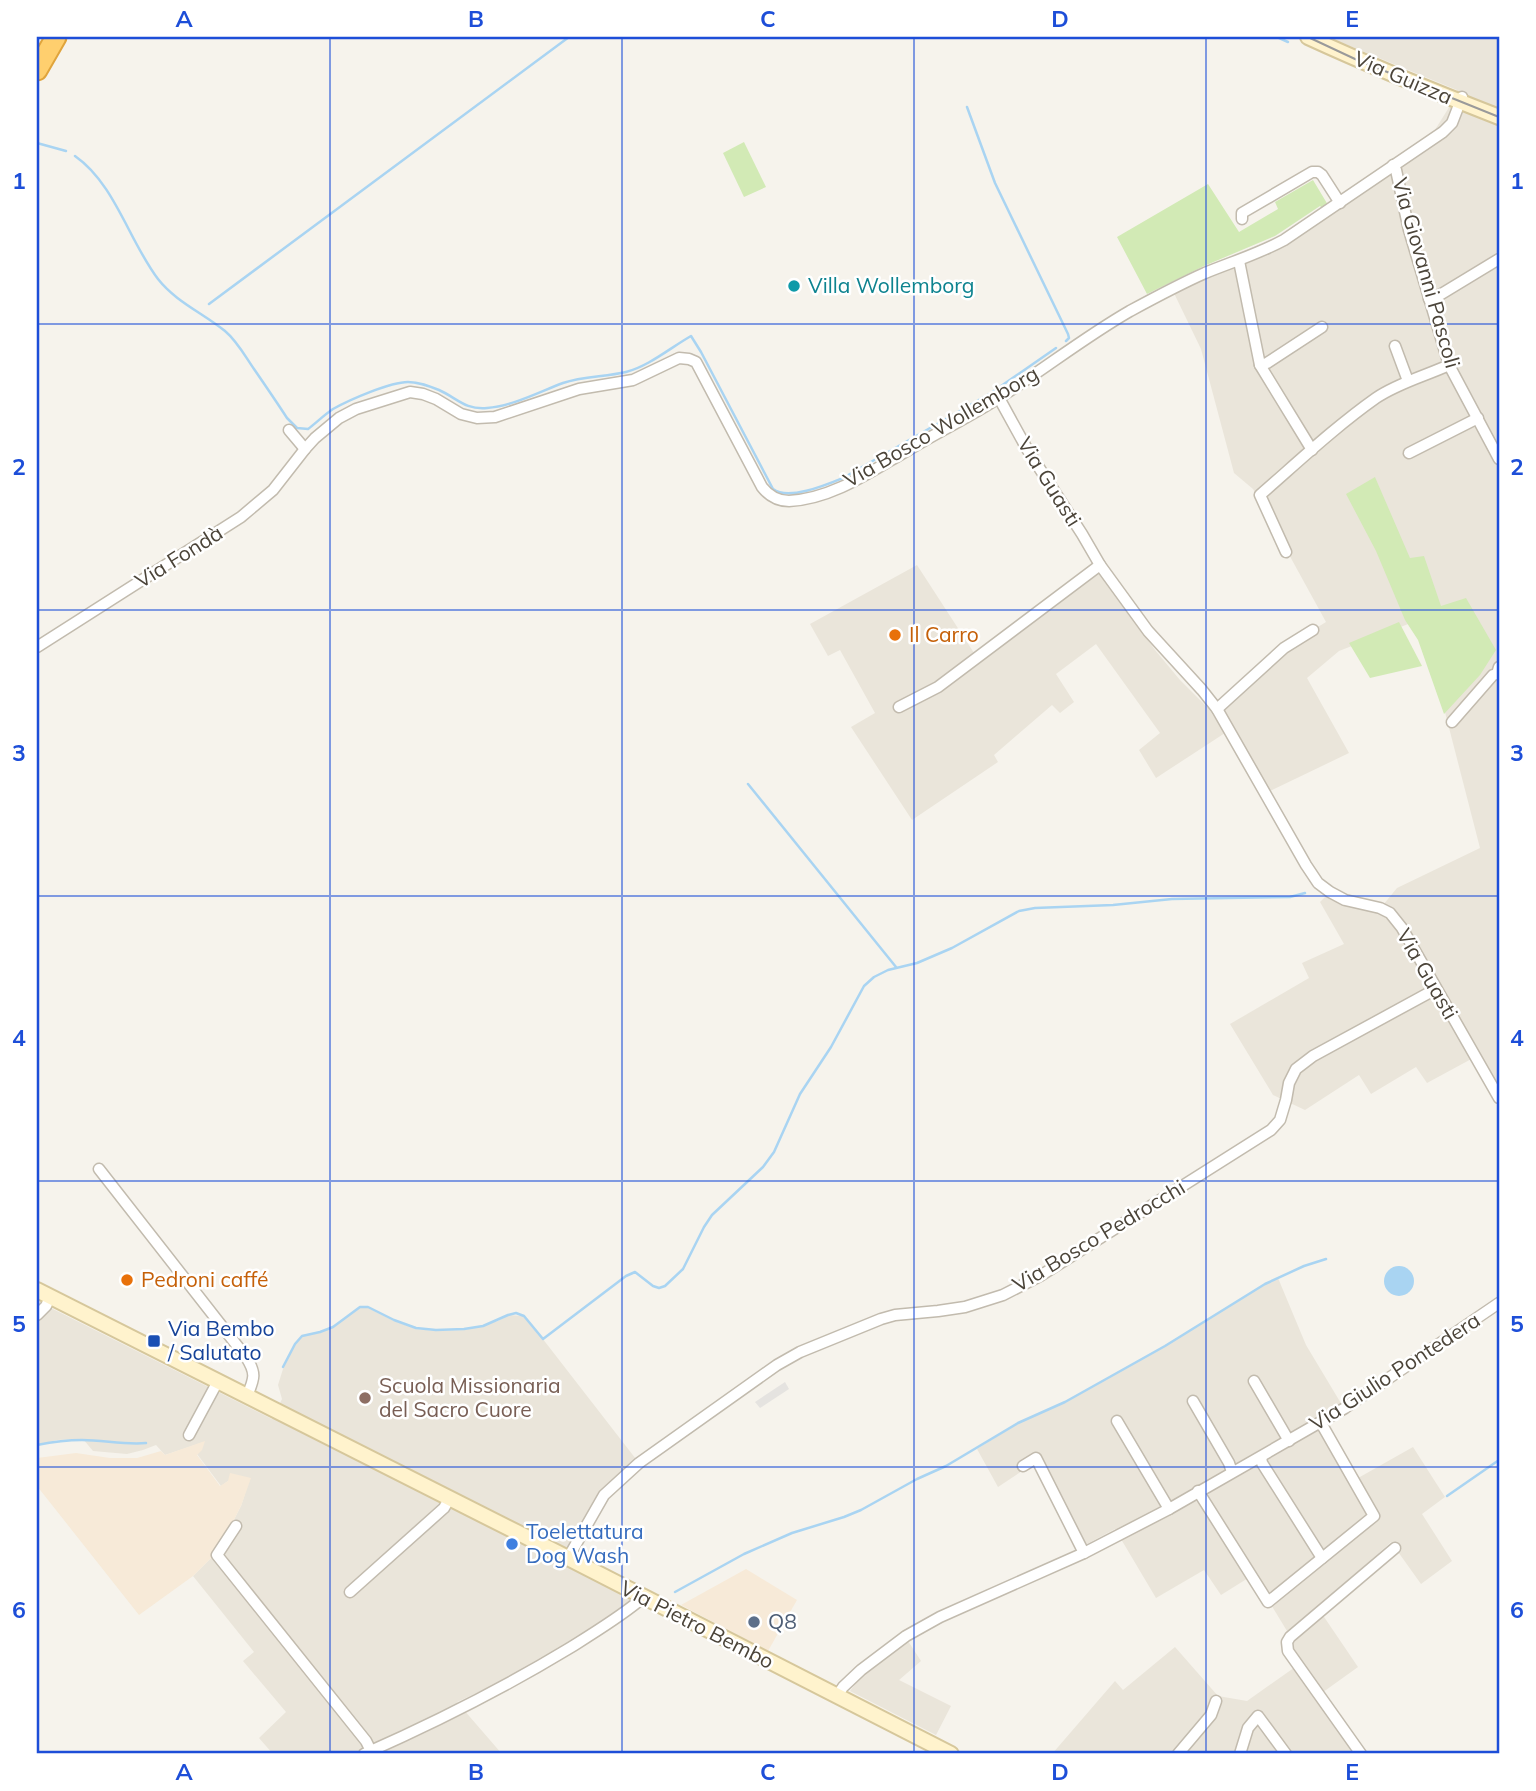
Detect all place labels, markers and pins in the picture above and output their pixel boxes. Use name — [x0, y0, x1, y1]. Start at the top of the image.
place label: Villa Wollemborg — [808, 272, 974, 298]
marker: Villa Wollemborg — [786, 278, 802, 294]
place label: Il Carro — [909, 621, 979, 647]
marker: Il Carro — [887, 627, 903, 643]
place label: Pedroni caffé — [141, 1266, 268, 1292]
marker: Pedroni caffé — [119, 1272, 135, 1288]
place label: Via Bembo / Salutato — [167, 1315, 274, 1365]
marker: Via Bembo / Salutato — [146, 1333, 162, 1349]
place label: Scuola Missionaria del Sacro Cuore — [379, 1372, 561, 1422]
marker: Scuola Missionaria del Sacro Cuore — [357, 1390, 373, 1406]
place label: Toelettatura Dog Wash — [526, 1518, 644, 1568]
marker: Toelettatura Dog Wash — [504, 1536, 520, 1552]
place label: Q8 — [768, 1608, 797, 1634]
marker: Q8 — [746, 1614, 762, 1630]

